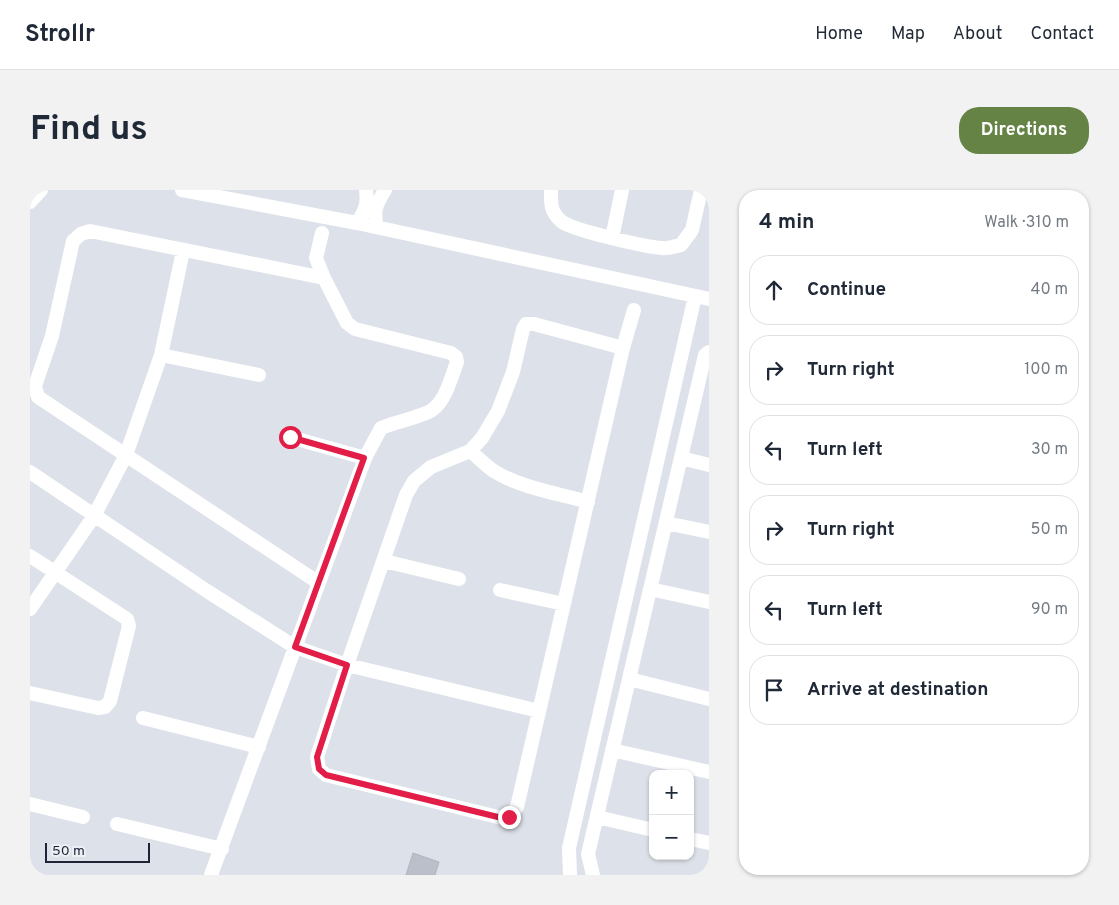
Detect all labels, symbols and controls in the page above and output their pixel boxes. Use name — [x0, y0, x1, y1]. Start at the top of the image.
text: Strollr — [25, 20, 95, 50]
text: Home — [815, 23, 863, 46]
text: Map — [891, 23, 925, 46]
text: About — [953, 23, 1002, 46]
text: Contact — [1030, 23, 1094, 46]
button: Directions — [959, 107, 1089, 154]
text: Find us — [30, 108, 148, 152]
text: 4 min — [759, 209, 815, 236]
text: Walk · 310 m — [984, 213, 1069, 233]
icon: ahead — [760, 276, 788, 304]
text: Continue — [807, 278, 886, 302]
text: 40 m — [1030, 280, 1068, 300]
icon: right — [760, 356, 788, 384]
text: Turn right — [807, 358, 895, 382]
text: 100 m — [1024, 360, 1068, 380]
route start — [279, 426, 302, 449]
icon: left — [760, 436, 788, 464]
text: Turn left — [807, 438, 883, 462]
text: 30 m — [1031, 440, 1068, 460]
icon: right — [760, 516, 788, 544]
text: Turn right — [807, 518, 895, 542]
text: 50 m — [1031, 520, 1068, 540]
icon: left — [760, 596, 788, 624]
text: Turn left — [807, 598, 883, 622]
text: 90 m — [1031, 600, 1068, 620]
icon: arrive — [760, 676, 788, 704]
text: Arrive at destination — [807, 678, 988, 702]
map controls — [649, 770, 694, 860]
button: + — [649, 770, 694, 815]
route end — [498, 806, 521, 829]
button: − — [649, 815, 694, 860]
scale bar — [45, 840, 150, 863]
text: 50 m — [52, 843, 85, 860]

